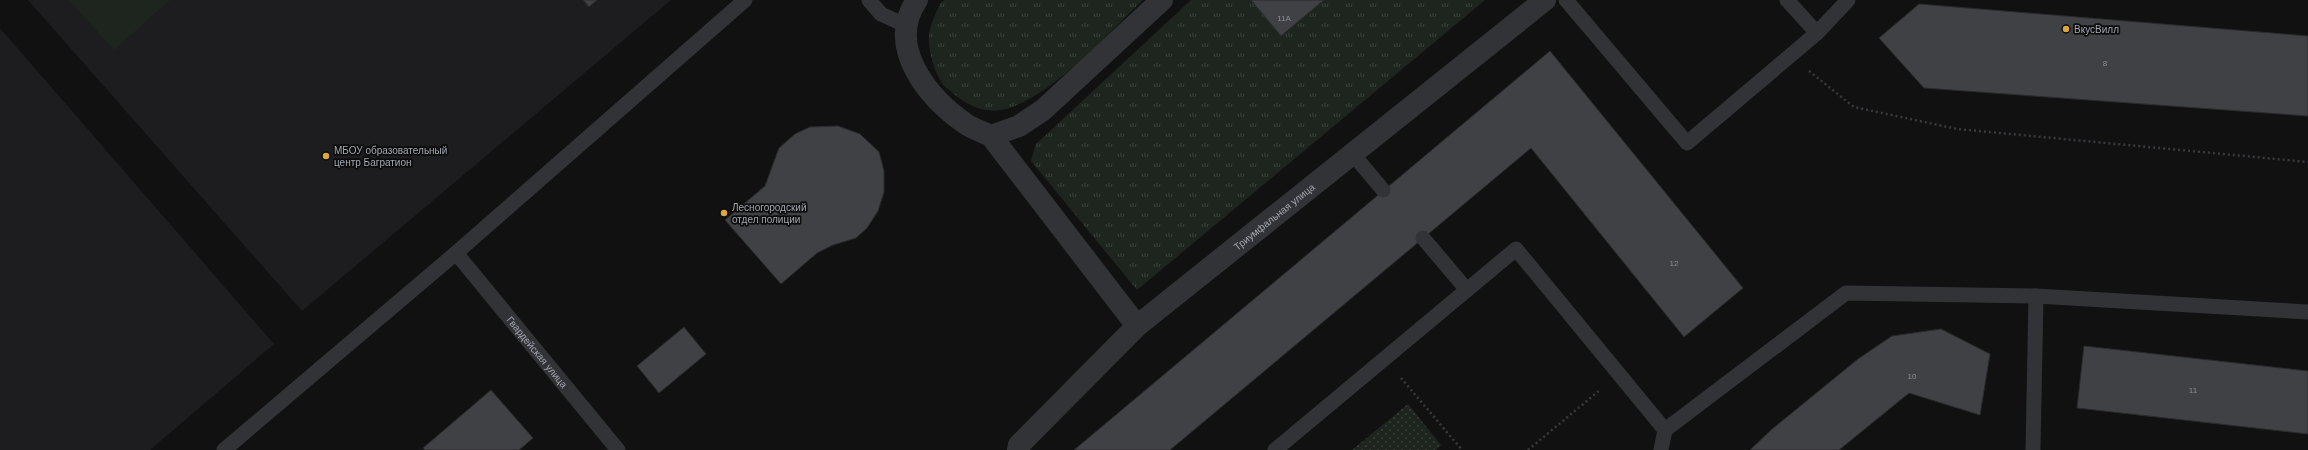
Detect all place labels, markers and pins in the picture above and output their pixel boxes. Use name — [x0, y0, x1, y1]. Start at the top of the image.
marker: ВкусВилл — [2061, 24, 2071, 34]
place label: ВкусВилл — [2074, 24, 2119, 35]
place label: МБОУ образовательный центр Багратион — [334, 145, 447, 168]
marker: МБОУ образовательный центр Багратион — [321, 151, 331, 161]
place label: Лесногородский отдел полиции — [732, 202, 806, 225]
marker: Лесногородский отдел полиции — [719, 208, 729, 218]

